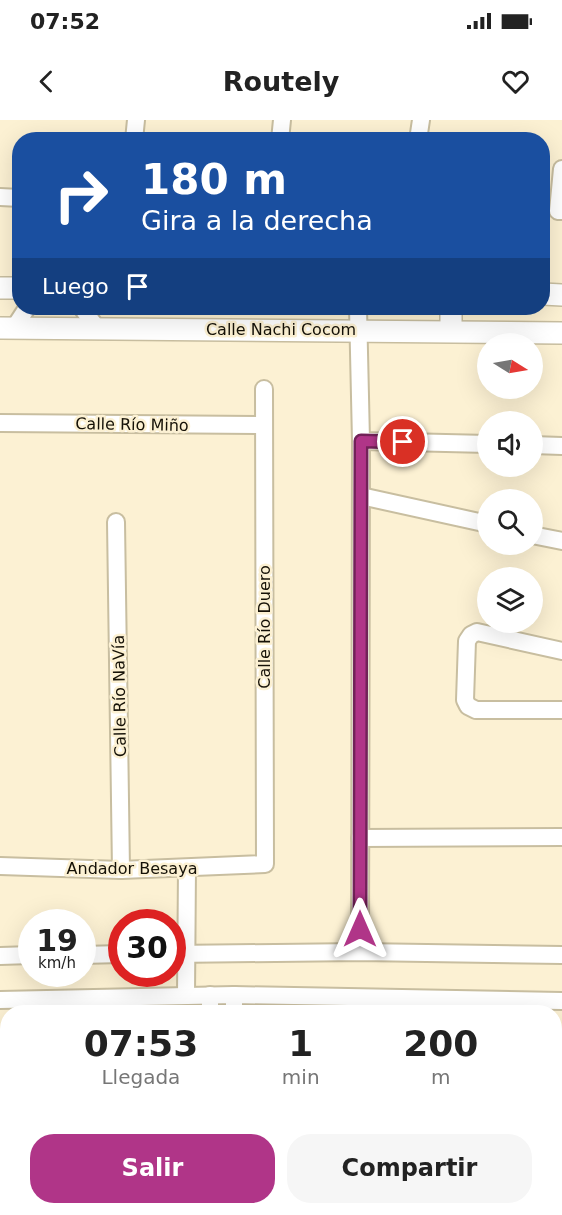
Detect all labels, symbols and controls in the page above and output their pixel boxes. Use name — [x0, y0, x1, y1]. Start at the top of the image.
text: 07:52 — [30, 9, 100, 34]
icon: back — [30, 65, 63, 98]
icon: heart — [499, 65, 532, 98]
text: Routely — [223, 66, 339, 97]
text: 180 m — [141, 155, 287, 204]
icon: right — [42, 156, 120, 234]
text: Gira a la derecha — [141, 205, 373, 236]
icon: arrive — [121, 270, 154, 303]
text: Luego — [42, 274, 109, 299]
street label: Calle Nachi Cocom — [206, 320, 356, 339]
north arrow — [477, 333, 543, 399]
map controls — [477, 333, 543, 633]
button: sound — [477, 411, 543, 477]
street label: Calle Río Miño — [75, 414, 189, 435]
pin — [377, 416, 428, 467]
icon: arrive — [386, 425, 419, 458]
button: search — [477, 489, 543, 555]
street label: Calle Río Duero — [255, 565, 274, 689]
button: layers — [477, 567, 543, 633]
street label: Calle Río NaVía — [109, 635, 130, 757]
street label: Andador Besaya — [67, 859, 197, 878]
position arrow — [328, 897, 392, 961]
speed limit sign: 30 — [108, 909, 186, 987]
text: 19 — [36, 923, 78, 958]
text: km/h — [38, 954, 76, 972]
text: 07:53 — [84, 1023, 198, 1064]
text: 1 — [288, 1023, 313, 1064]
text: 200 — [403, 1023, 478, 1064]
text: Llegada — [101, 1065, 180, 1089]
text: min — [282, 1065, 320, 1089]
text: m — [431, 1065, 451, 1089]
button: Salir — [30, 1134, 275, 1203]
button: Compartir — [287, 1134, 532, 1203]

